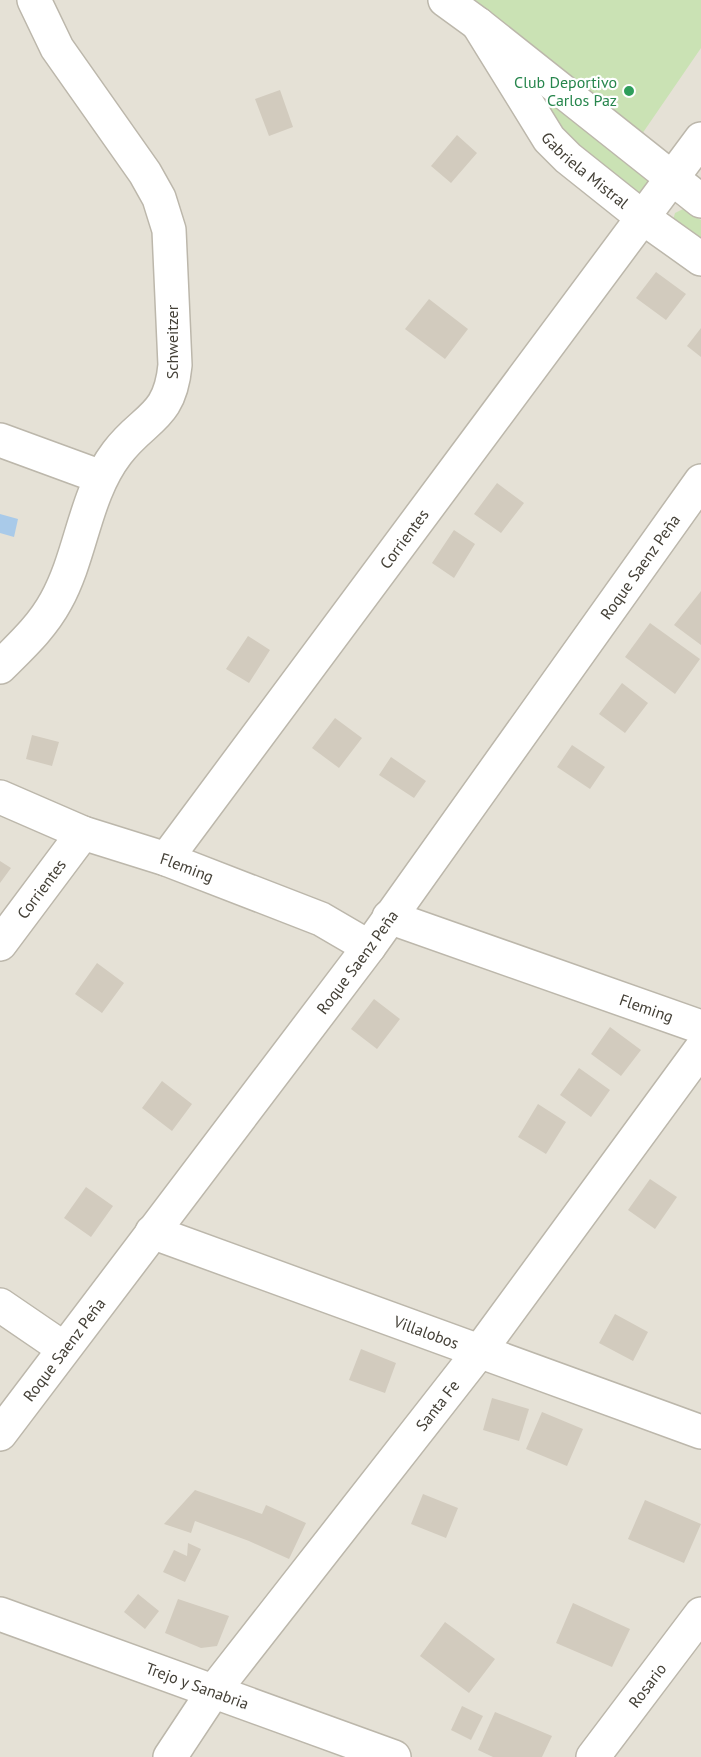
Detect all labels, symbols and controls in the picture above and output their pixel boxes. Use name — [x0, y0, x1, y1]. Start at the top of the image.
place label: Club Deportivo Carlos Paz — [514, 72, 617, 110]
marker: Club Deportivo Carlos Paz — [622, 84, 636, 98]
street label: Gabriela Mistral — [537, 128, 633, 213]
street label: Schweitzer — [162, 304, 182, 379]
street label: Corrientes — [375, 505, 433, 573]
street label: Roque Saenz Peña — [596, 510, 684, 623]
street label: Fleming — [158, 848, 217, 887]
street label: Corrientes — [13, 855, 70, 923]
street label: Roque Saenz Peña — [312, 906, 402, 1018]
street label: Fleming — [617, 989, 676, 1026]
street label: Roque Saenz Peña — [18, 1294, 110, 1405]
street label: Villalobos — [390, 1311, 462, 1353]
street label: Santa Fe — [411, 1376, 463, 1435]
street label: Trejo y Sanabria — [143, 1658, 252, 1714]
street label: Rosario — [624, 1659, 670, 1711]

